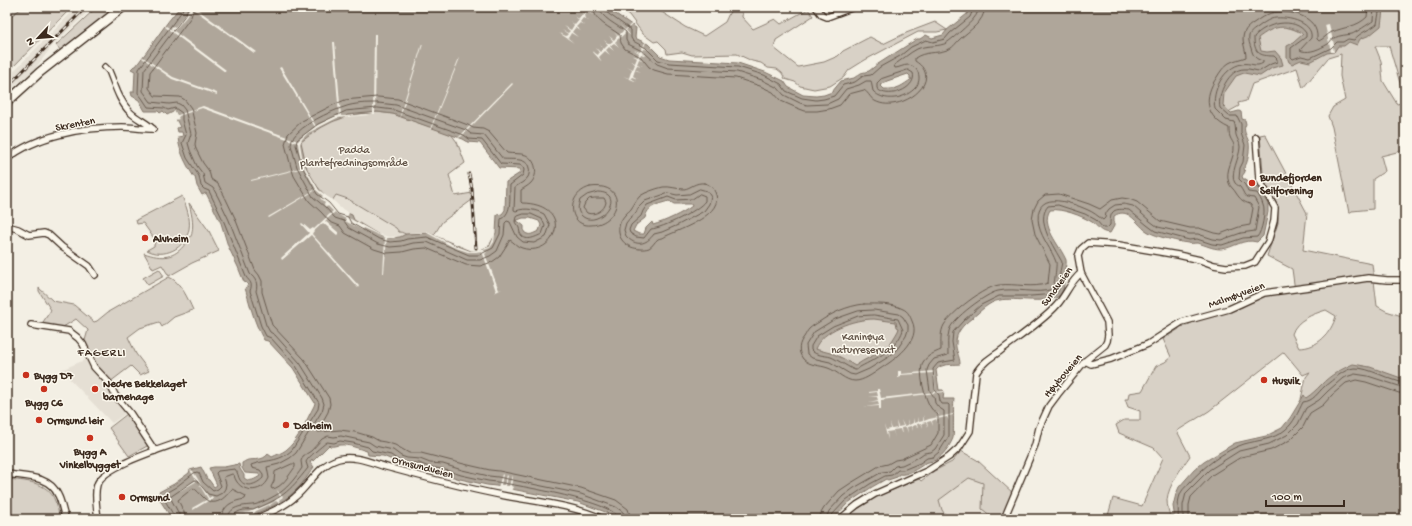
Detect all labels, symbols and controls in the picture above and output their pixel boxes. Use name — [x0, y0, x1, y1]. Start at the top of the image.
north arrow — [18, 18, 58, 58]
text: N — [24, 36, 38, 47]
street label: Skrenten — [55, 115, 97, 135]
park label: Padda plantefredningsområde — [299, 145, 408, 170]
place label: Bundefjorden Seilforening — [1259, 172, 1322, 199]
marker: Bundefjorden Seilforening — [1247, 178, 1257, 188]
marker: Alvheim — [140, 233, 150, 243]
place label: Alvheim — [152, 234, 189, 246]
street label: Sundveien — [1039, 265, 1076, 309]
street label: Malmøyveien — [1207, 280, 1267, 312]
park label: Kaninøya naturreservat — [831, 332, 896, 357]
district label: FAGERLI — [77, 347, 126, 361]
street label: Høyboveien — [1042, 352, 1086, 400]
marker: Bygg D7 — [21, 370, 31, 380]
place label: Bygg D7 — [33, 371, 74, 384]
marker: Husvik — [1259, 375, 1269, 385]
place label: Husvik — [1272, 376, 1302, 388]
place label: Nedre Bekkelaget barnehage — [102, 378, 188, 405]
marker: Bygg C6 — [39, 384, 49, 394]
marker: Nedre Bekkelaget barnehage — [90, 384, 100, 394]
place label: Bygg C6 — [24, 398, 63, 411]
marker: Ormsund leir — [34, 415, 44, 425]
place label: Ormsund leir — [47, 416, 104, 428]
marker: Dalheim — [281, 420, 291, 430]
place label: Dalheim — [293, 421, 332, 433]
marker: Bygg A Vinkelbygget — [85, 433, 95, 443]
place label: Bygg A Vinkelbygget — [59, 447, 122, 473]
street label: Ormsundveien — [390, 454, 455, 482]
scale bar — [1266, 482, 1344, 508]
text: 100 m — [1271, 491, 1302, 505]
marker: Ormsund — [117, 492, 127, 502]
place label: Ormsund — [130, 493, 171, 505]

